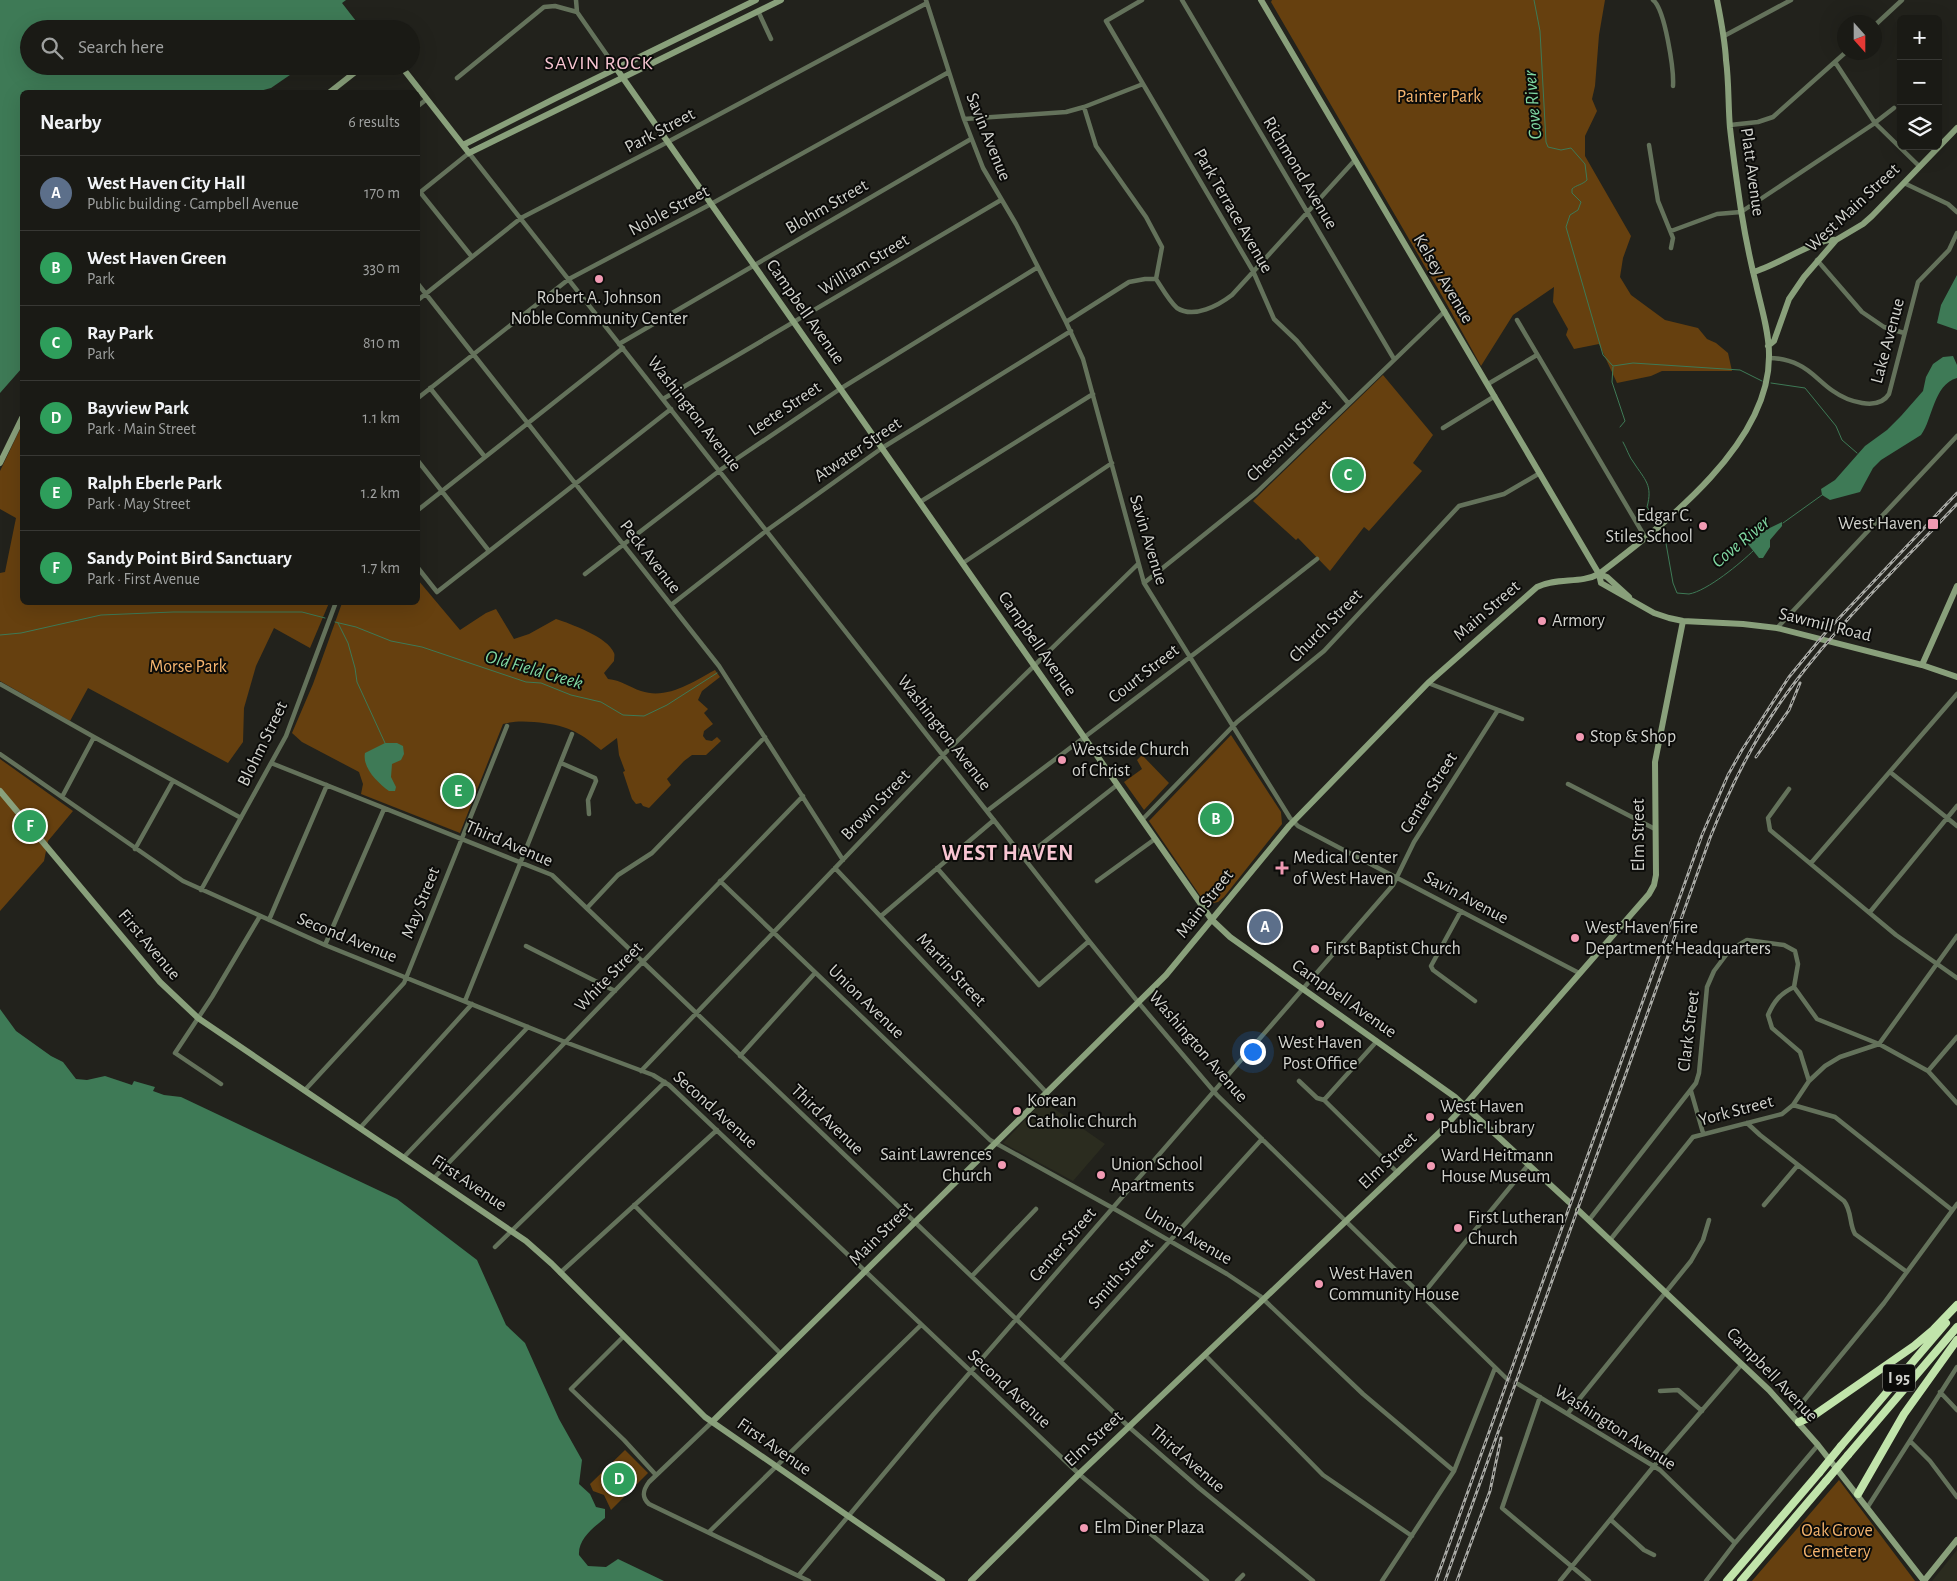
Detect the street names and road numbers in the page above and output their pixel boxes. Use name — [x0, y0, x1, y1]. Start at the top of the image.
street label: Savin Avenue — [962, 91, 1014, 183]
street label: Park Street — [622, 105, 698, 157]
street label: Richmond Avenue — [1259, 114, 1341, 232]
street label: Platt Avenue — [1737, 127, 1767, 217]
street label: Park Terrace Avenue — [1190, 146, 1276, 276]
street label: West Main Street — [1803, 160, 1903, 256]
street label: Blohm Street — [783, 176, 872, 238]
street label: Noble Street — [626, 182, 712, 240]
street label: William Street — [816, 231, 912, 299]
street label: Kelsey Avenue — [1409, 231, 1477, 327]
street label: Campbell Avenue — [762, 256, 848, 368]
street label: Lake Avenue — [1868, 296, 1908, 386]
street label: Washington Avenue — [644, 353, 744, 475]
street label: Leete Street — [746, 378, 825, 440]
street label: Chestnut Street — [1244, 397, 1335, 485]
street label: Atwater Street — [811, 414, 905, 486]
street label: Savin Avenue — [1126, 493, 1170, 587]
street label: Peck Avenue — [616, 517, 684, 597]
street label: Main Street — [1450, 577, 1524, 644]
street label: Church Street — [1286, 586, 1366, 666]
street label: Campbell Avenue — [994, 588, 1080, 700]
street label: Sawmill Road — [1777, 605, 1873, 645]
street label: Court Street — [1105, 641, 1183, 707]
street label: Washington Avenue — [894, 672, 994, 794]
street label: Blohm Street — [235, 699, 291, 789]
street label: Center Street — [1397, 749, 1461, 837]
street label: Brown Street — [838, 766, 914, 844]
street label: Elm Street — [1630, 798, 1648, 871]
street label: Third Avenue — [463, 818, 555, 870]
street label: May Street — [399, 865, 444, 941]
street label: Main Street — [1173, 866, 1237, 942]
street label: Savin Avenue — [1421, 868, 1511, 928]
street label: First Avenue — [115, 906, 183, 984]
street label: Second Avenue — [294, 910, 400, 966]
street label: Martin Street — [913, 930, 989, 1010]
street label: White Street — [572, 939, 646, 1015]
street label: Campbell Avenue — [1288, 956, 1400, 1042]
street label: Union Avenue — [825, 962, 907, 1042]
street label: Washington Avenue — [1145, 988, 1251, 1106]
street label: Clark Street — [1675, 989, 1703, 1072]
street label: Second Avenue — [670, 1068, 760, 1152]
street label: Third Avenue — [787, 1081, 867, 1159]
street label: York Street — [1697, 1092, 1775, 1130]
street label: Elm Street — [1356, 1129, 1421, 1193]
street label: First Avenue — [428, 1152, 510, 1214]
street label: Main Street — [846, 1199, 916, 1269]
street label: Center Street — [1026, 1204, 1100, 1285]
street label: Union Avenue — [1141, 1204, 1235, 1268]
street label: Smith Street — [1085, 1235, 1157, 1313]
street label: Campbell Avenue — [1723, 1325, 1821, 1425]
street label: Second Avenue — [964, 1346, 1054, 1432]
road number: I 95 — [1883, 1365, 1915, 1392]
street label: Washington Avenue — [1551, 1382, 1679, 1474]
street label: Elm Street — [1061, 1407, 1127, 1470]
street label: First Avenue — [734, 1415, 814, 1479]
street label: Third Avenue — [1146, 1422, 1228, 1496]

